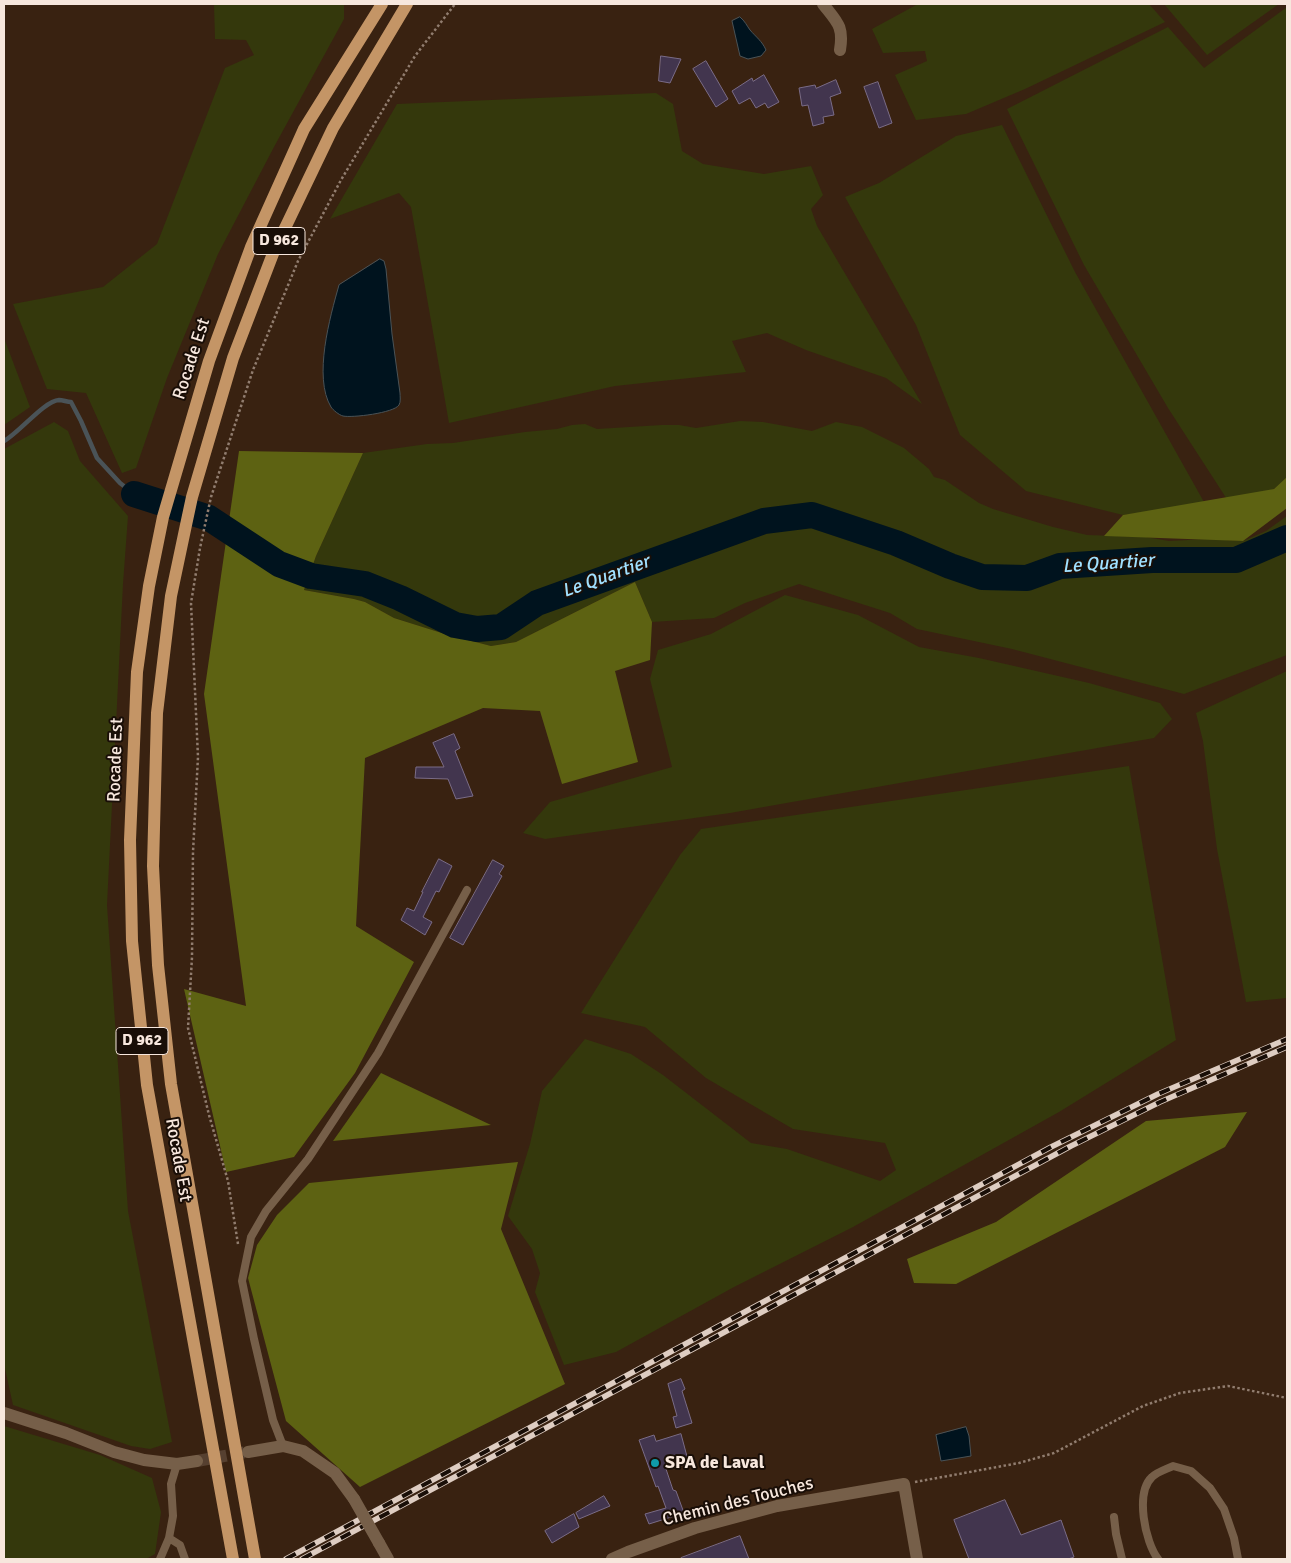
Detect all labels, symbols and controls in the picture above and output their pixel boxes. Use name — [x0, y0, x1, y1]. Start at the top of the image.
road number: D 962 — [253, 228, 305, 255]
street label: Rocade Est — [169, 316, 215, 402]
water label: Le Quartier — [1062, 549, 1154, 579]
water label: Le Quartier — [559, 551, 653, 603]
street label: Rocade Est — [104, 717, 128, 803]
road number: D 962 — [116, 1028, 168, 1054]
street label: Rocade Est — [160, 1117, 196, 1203]
place label: SPA de Laval — [665, 1452, 764, 1474]
marker: SPA de Laval — [649, 1457, 661, 1469]
street label: Chemin des Touches — [660, 1473, 816, 1531]

